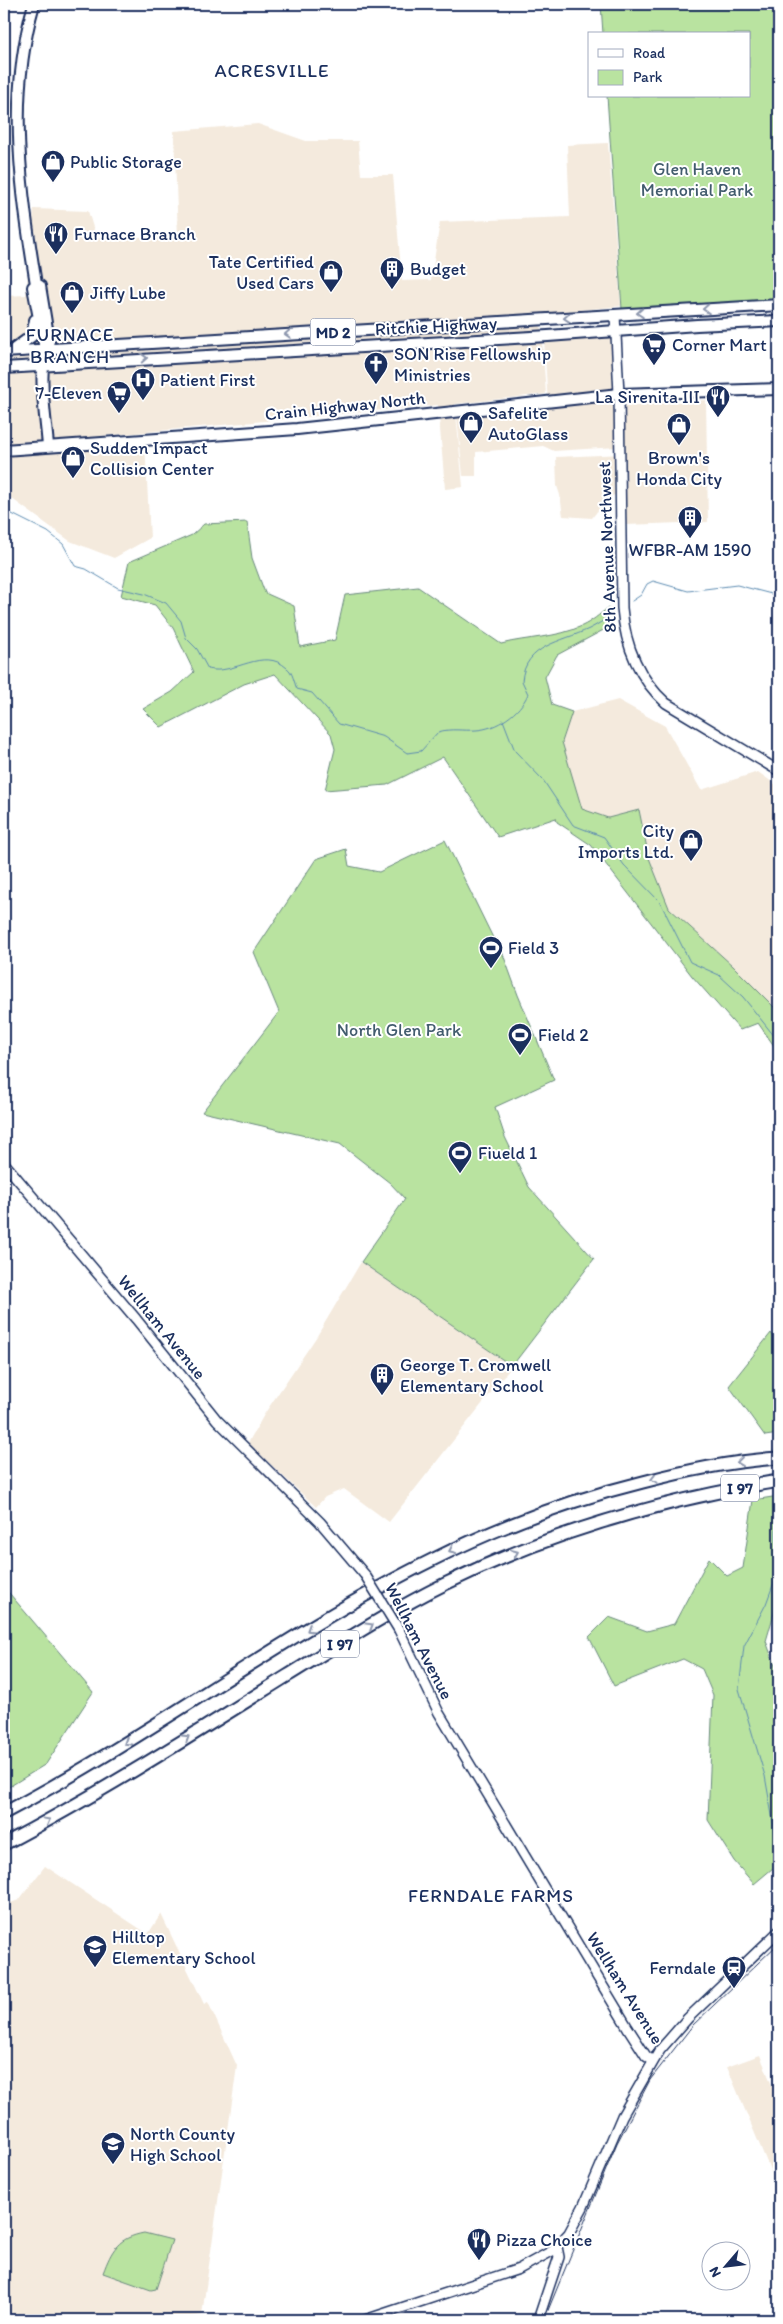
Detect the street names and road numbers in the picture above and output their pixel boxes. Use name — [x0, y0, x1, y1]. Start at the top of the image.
street label: Ritchie Highway — [374, 312, 498, 340]
road number: MD 2 — [310, 318, 356, 346]
street label: Crain Highway North — [264, 387, 427, 425]
street label: 8th Avenue Northwest — [593, 461, 621, 633]
street label: Wellham Avenue — [113, 1270, 211, 1384]
road number: I 97 — [721, 1475, 759, 1502]
street label: Wellham Avenue — [380, 1579, 458, 1703]
road number: I 97 — [321, 1630, 359, 1658]
street label: Wellham Avenue — [582, 1928, 668, 2048]

